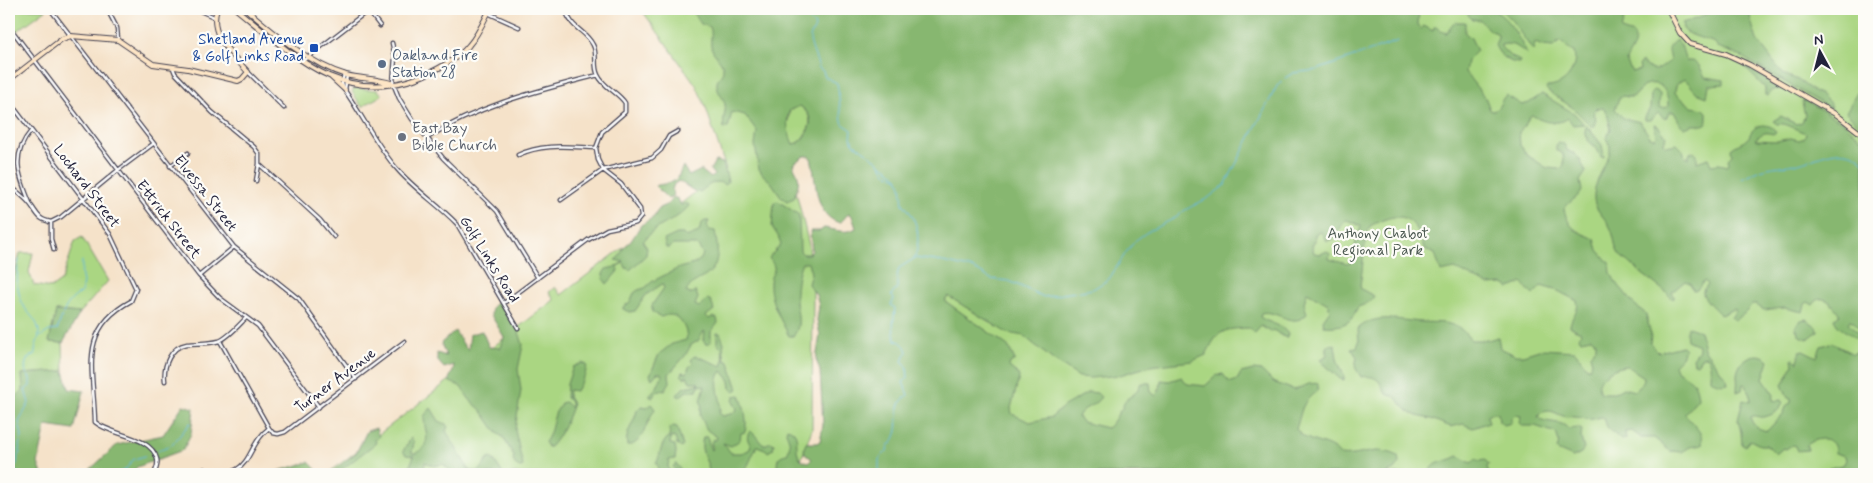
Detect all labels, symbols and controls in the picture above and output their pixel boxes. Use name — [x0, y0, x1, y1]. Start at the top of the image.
north arrow — [1796, 28, 1846, 78]
place label: Shetland Avenue & Golf Links Road — [192, 30, 304, 67]
text: N — [1813, 31, 1824, 50]
marker: Shetland Avenue & Golf Links Road — [308, 42, 320, 54]
place label: Oakland Fire Station 28 — [392, 46, 478, 83]
marker: Oakland Fire Station 28 — [376, 58, 388, 70]
place label: East Bay Bible Church — [412, 119, 497, 156]
marker: East Bay Bible Church — [396, 131, 408, 143]
street label: Lochard Street — [48, 141, 124, 232]
street label: Elvessa Street — [169, 151, 242, 237]
street label: Ettrick Street — [131, 176, 205, 263]
street label: Golf Links Road — [454, 212, 524, 307]
park label: Anthony Chabot Regional Park — [1327, 224, 1429, 262]
street label: Turner Avenue — [291, 344, 380, 418]

